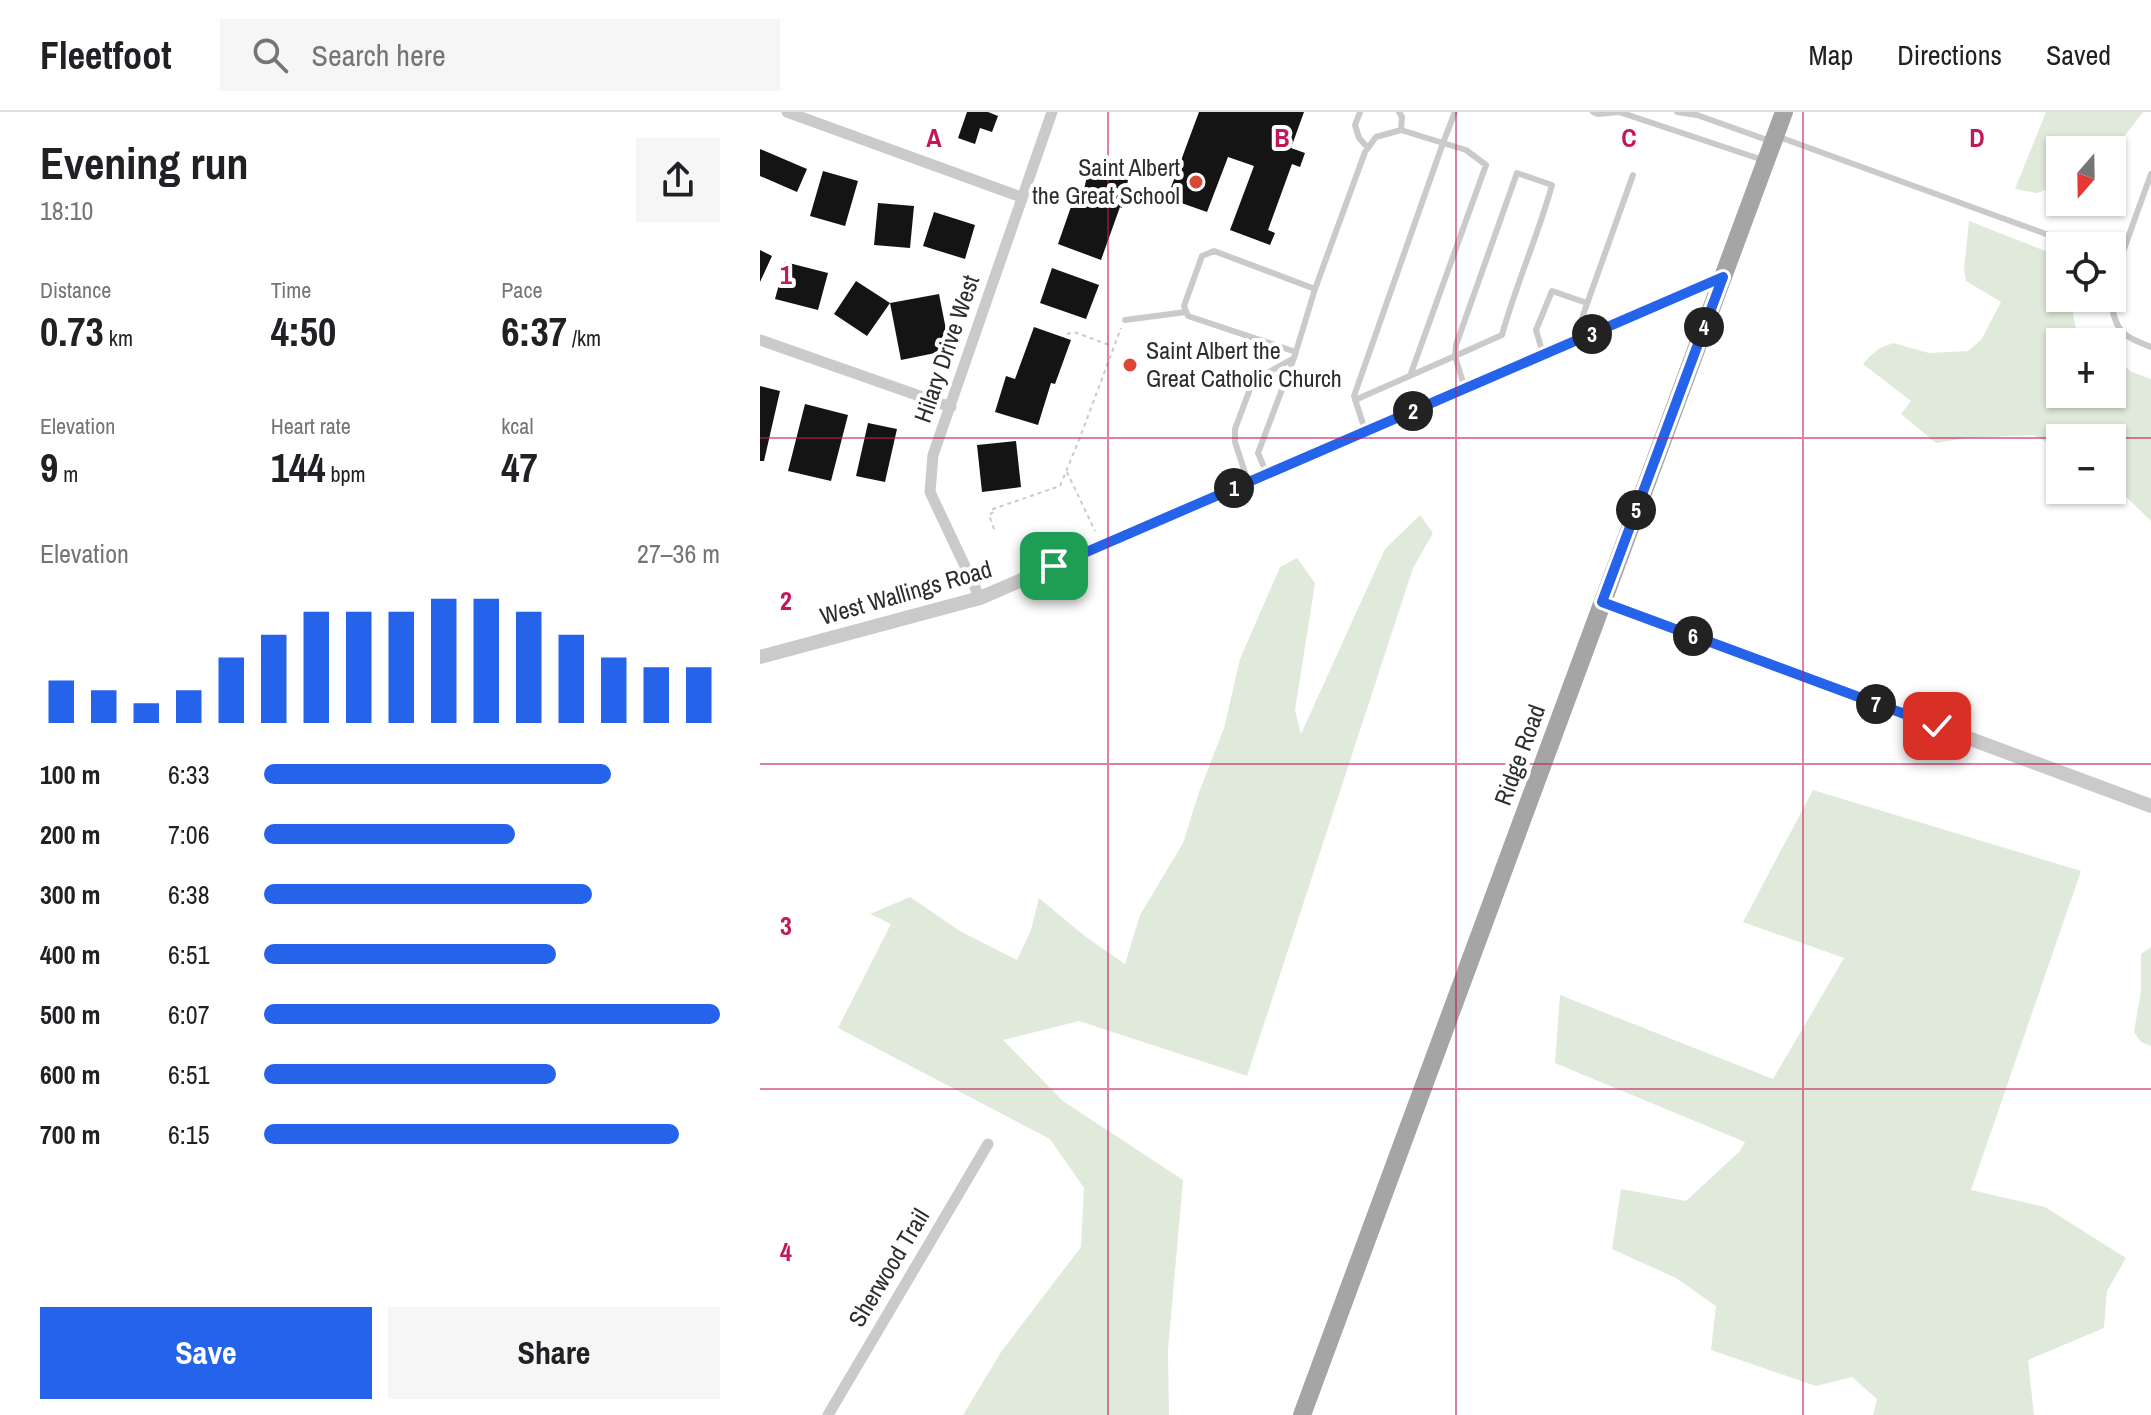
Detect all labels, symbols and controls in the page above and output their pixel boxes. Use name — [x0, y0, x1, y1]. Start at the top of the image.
search box — [220, 19, 780, 91]
text: Fleetfoot — [40, 30, 172, 81]
icon: search — [248, 33, 292, 77]
text: Search here — [312, 35, 446, 75]
text: Map — [1809, 36, 1853, 74]
text: Directions — [1897, 36, 2002, 74]
text: Saved — [2046, 36, 2111, 74]
text: A — [926, 120, 942, 155]
text: B — [1274, 120, 1290, 155]
text: C — [1621, 120, 1637, 155]
text: D — [1969, 120, 1985, 155]
text: Evening run — [40, 133, 249, 193]
north arrow — [2046, 136, 2126, 216]
map controls — [2046, 136, 2126, 504]
button: share — [636, 138, 720, 222]
place label: Saint Albert the Great School — [1032, 151, 1181, 211]
marker: Saint Albert the Great School — [1187, 173, 1205, 191]
text: 18:10 — [40, 193, 93, 228]
button: locate — [2046, 232, 2126, 312]
text: 1 — [780, 257, 792, 292]
street label: Hilary Drive West — [906, 270, 986, 427]
text: Distance — [40, 275, 111, 305]
text: Time — [271, 275, 311, 305]
text: Pace — [501, 275, 542, 305]
text: 0.73 — [40, 305, 104, 358]
text: 4:50 — [271, 305, 336, 358]
text: 6:37 — [501, 305, 567, 358]
pin: 4 — [1684, 307, 1724, 347]
text: 4 — [1699, 312, 1709, 342]
pin: 3 — [1572, 314, 1612, 354]
text: 3 — [1587, 319, 1597, 349]
text: km — [104, 323, 133, 353]
text: /km — [567, 323, 601, 353]
button: + — [2046, 328, 2126, 408]
place label: Saint Albert the Great Catholic Church — [1146, 334, 1342, 394]
marker: Saint Albert the Great Catholic Church — [1121, 356, 1139, 374]
pin: 2 — [1393, 391, 1433, 431]
text: 2 — [1408, 396, 1418, 426]
text: Elevation — [40, 411, 115, 441]
text: Heart rate — [271, 411, 351, 441]
text: kcal — [501, 411, 533, 441]
button: − — [2046, 424, 2126, 504]
text: 9 — [40, 441, 58, 494]
text: 144 — [271, 441, 325, 494]
text: 47 — [501, 441, 538, 494]
text: m — [58, 459, 78, 489]
text: bpm — [325, 459, 366, 489]
pin: 1 — [1214, 468, 1254, 508]
text: 1 — [1229, 473, 1239, 503]
pin: 5 — [1616, 490, 1656, 530]
text: 5 — [1631, 495, 1641, 525]
pin — [1020, 532, 1088, 600]
text: Elevation — [40, 536, 129, 571]
text: 27–36 m — [637, 536, 720, 571]
icon: arrive — [1032, 544, 1076, 588]
street label: West Wallings Road — [816, 552, 995, 632]
text: 2 — [780, 583, 792, 618]
pin: 6 — [1673, 616, 1713, 656]
text: 6 — [1688, 621, 1698, 651]
pin: 7 — [1856, 684, 1896, 724]
text: 7 — [1871, 689, 1881, 719]
pin — [1903, 692, 1971, 760]
street label: Ridge Road — [1486, 700, 1552, 809]
icon: check — [1915, 704, 1959, 748]
text: 100 m — [40, 757, 100, 792]
text: 6:33 — [168, 757, 210, 792]
text: 200 m — [40, 817, 100, 852]
text: 7:06 — [168, 817, 210, 852]
text: 300 m — [40, 877, 100, 912]
text: 6:38 — [168, 877, 210, 912]
text: 3 — [780, 908, 792, 943]
text: 400 m — [40, 937, 100, 972]
text: 6:51 — [168, 937, 210, 972]
text: 500 m — [40, 997, 100, 1032]
text: 6:07 — [168, 997, 210, 1032]
text: 600 m — [40, 1057, 100, 1092]
text: 6:51 — [168, 1057, 210, 1092]
text: 700 m — [40, 1117, 100, 1152]
text: 6:15 — [168, 1117, 210, 1152]
street label: Sherwood Trail — [840, 1203, 936, 1332]
text: 4 — [780, 1234, 792, 1269]
button: Save — [40, 1307, 372, 1399]
button: Share — [388, 1307, 720, 1399]

